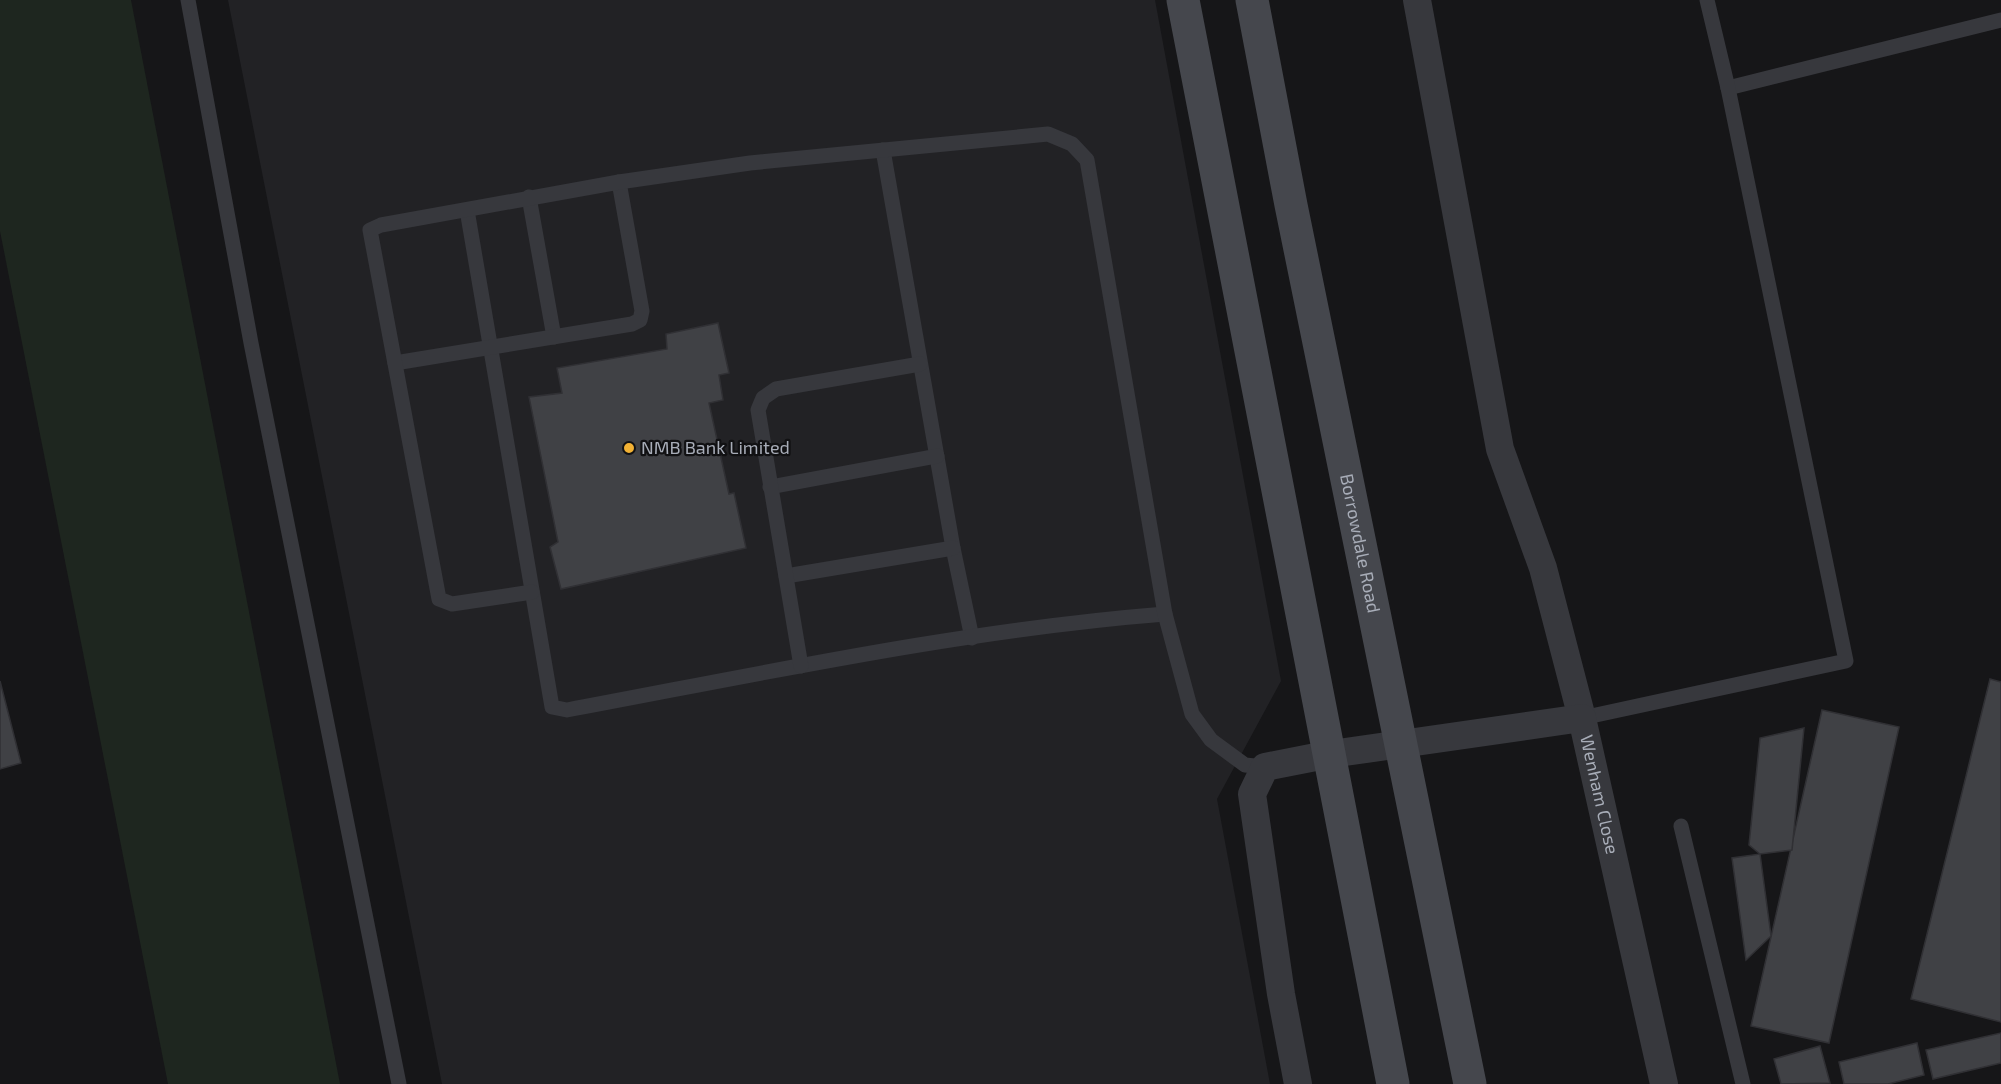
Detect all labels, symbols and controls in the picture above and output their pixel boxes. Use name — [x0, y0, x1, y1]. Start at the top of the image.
place label: NMB Bank Limited — [641, 436, 790, 458]
marker: NMB Bank Limited — [622, 441, 636, 455]
street label: Borrowdale Road — [1336, 472, 1386, 615]
street label: Wenham Close — [1576, 733, 1624, 856]

